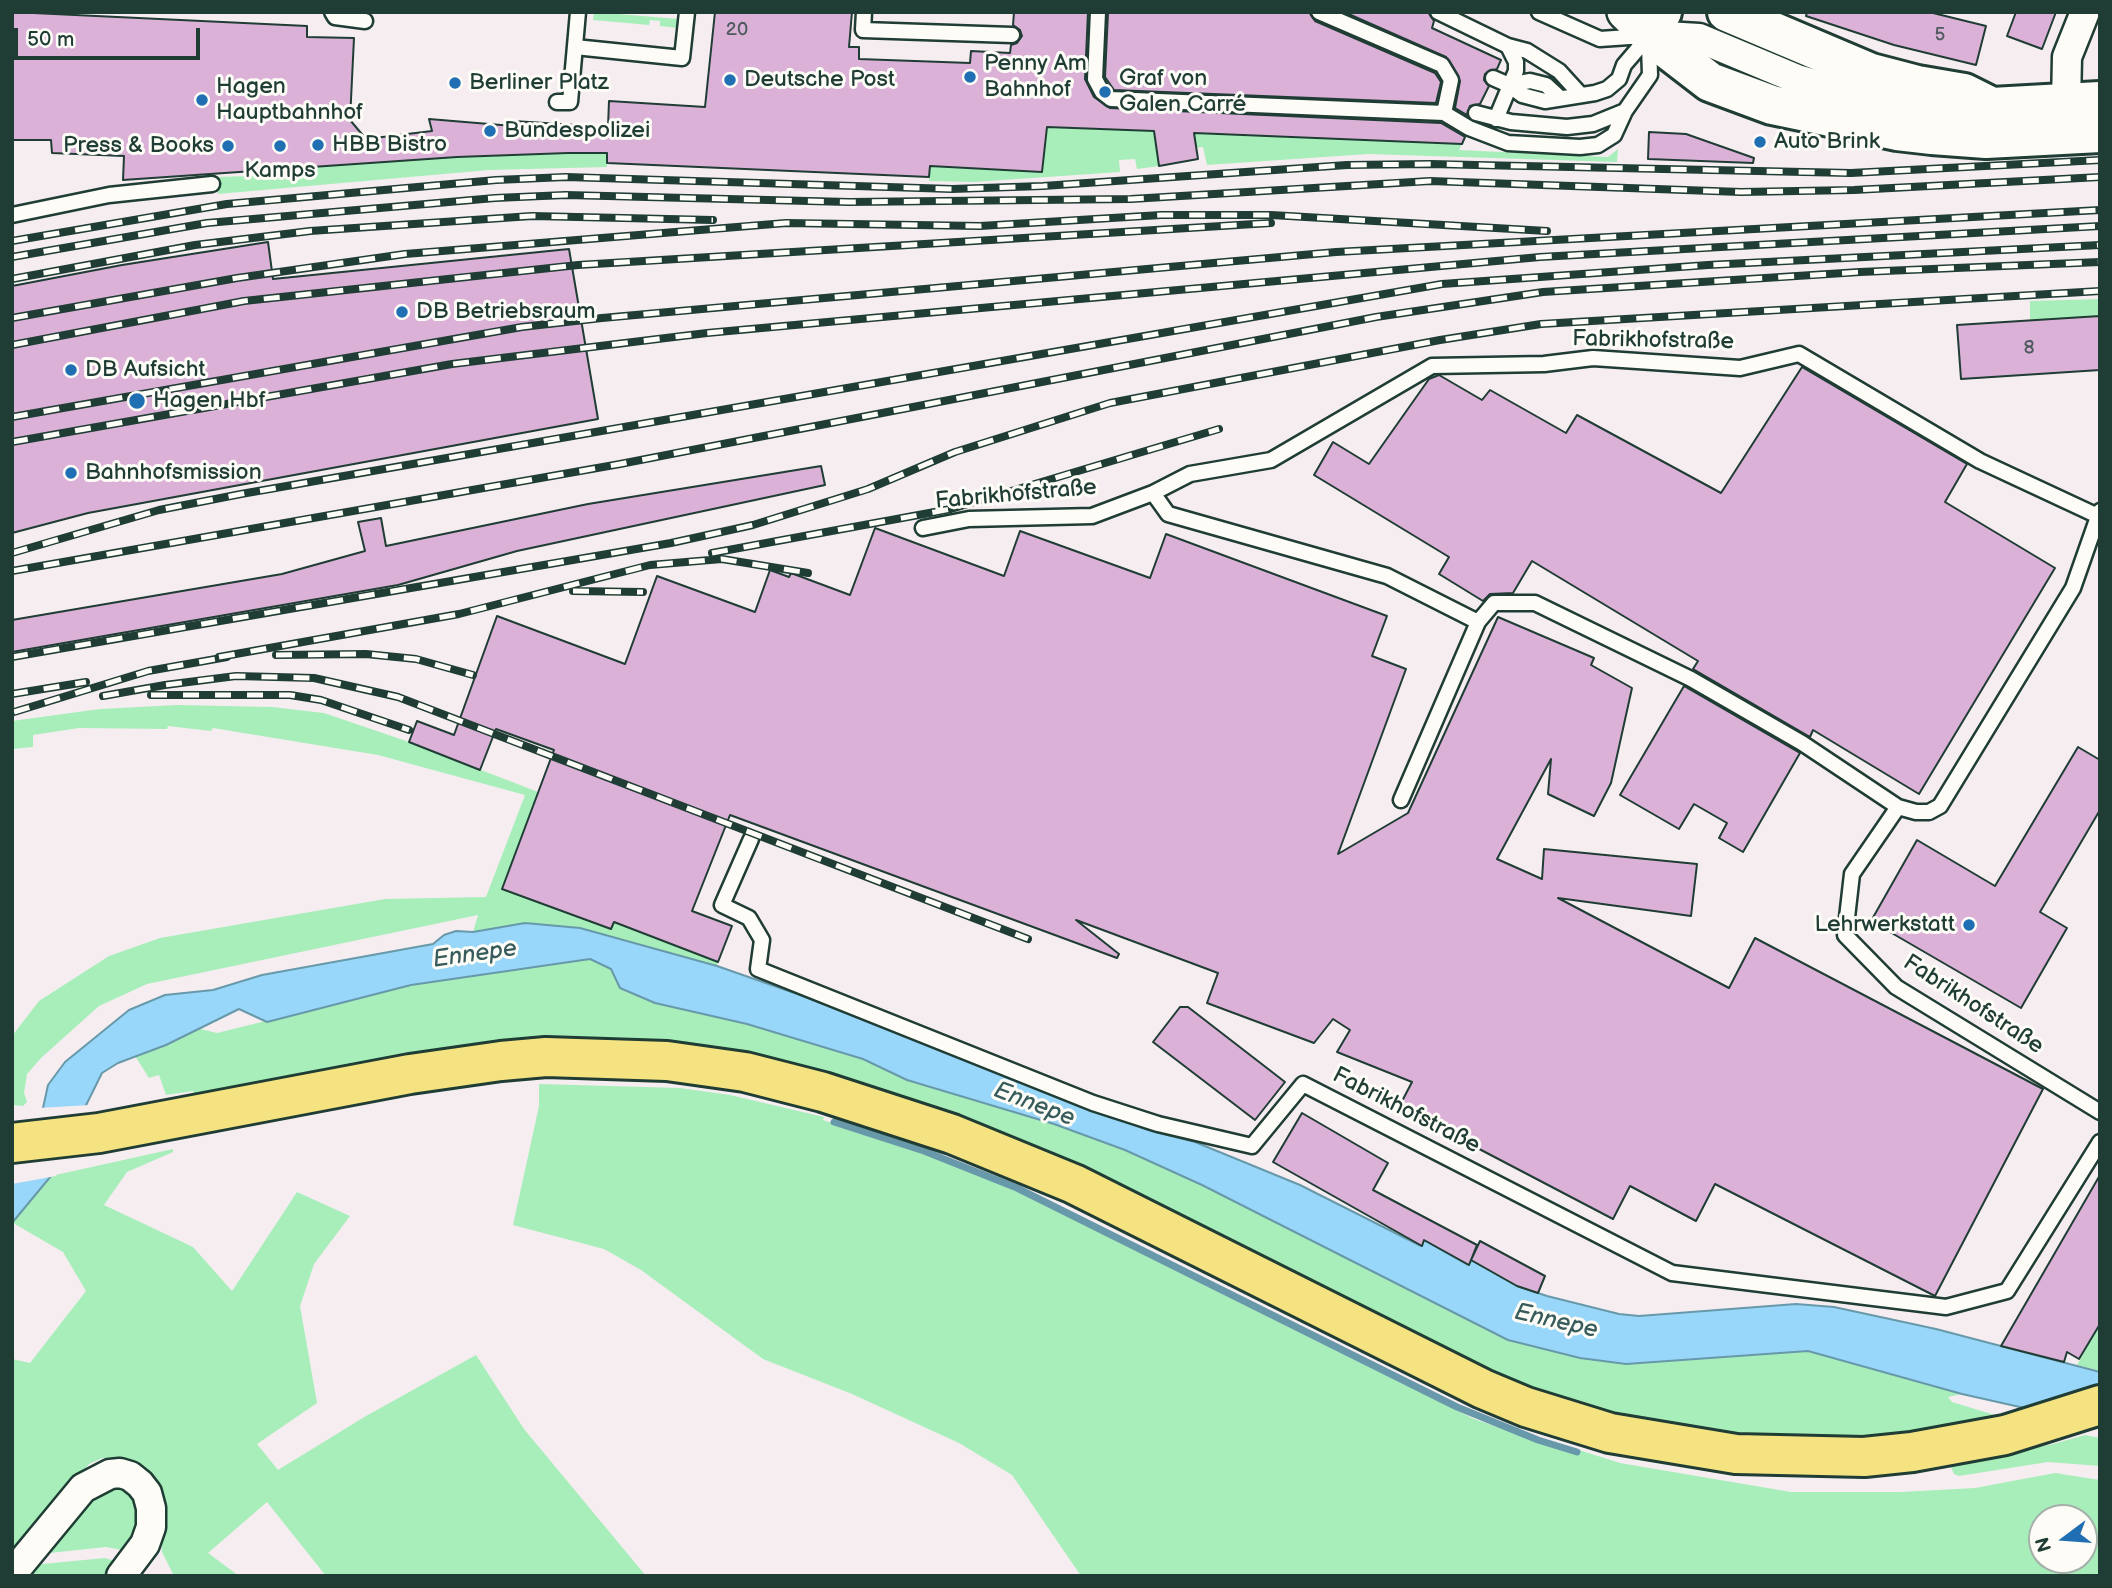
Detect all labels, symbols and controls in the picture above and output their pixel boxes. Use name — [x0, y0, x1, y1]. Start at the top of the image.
scale bar — [18, 14, 203, 58]
house number: 20 — [726, 19, 748, 41]
house number: 5 — [1935, 24, 1945, 46]
text: 50 m — [27, 27, 74, 52]
place label: Penny Am Bahnhof — [984, 50, 1087, 104]
place label: Graf von Galen Carré — [1119, 65, 1246, 119]
place label: Deutsche Post — [744, 66, 895, 94]
place label: Berliner Platz — [469, 69, 609, 97]
marker: Penny Am Bahnhof — [962, 69, 978, 85]
marker: Deutsche Post — [722, 72, 738, 88]
place label: Hagen Hauptbahnhof — [216, 73, 363, 127]
marker: Berliner Platz — [447, 75, 463, 91]
marker: Graf von Galen Carré — [1097, 84, 1113, 100]
marker: Hagen Hauptbahnhof — [194, 92, 210, 108]
place label: Bundespolizei — [504, 117, 650, 145]
marker: Bundespolizei — [482, 123, 498, 139]
place label: Auto Brink — [1774, 128, 1880, 156]
place label: HBB Bistro — [332, 131, 447, 159]
place label: Press & Books — [63, 132, 214, 160]
marker: Auto Brink — [1752, 134, 1768, 150]
marker: HBB Bistro — [310, 137, 326, 153]
marker: Press & Books — [220, 138, 236, 154]
marker: Kamps — [272, 138, 288, 154]
place label: Kamps — [244, 157, 316, 185]
place label: DB Betriebsraum — [416, 298, 596, 326]
marker: DB Betriebsraum — [394, 304, 410, 320]
street label: Fabrikhofstraße — [1572, 326, 1734, 356]
house number: 8 — [2023, 337, 2035, 359]
place label: DB Aufsicht — [85, 356, 206, 384]
marker: DB Aufsicht — [63, 362, 79, 378]
place label: Hagen Hbf — [153, 387, 266, 415]
marker: Hagen Hbf — [127, 391, 147, 411]
place label: Bahnhofsmission — [85, 459, 262, 487]
marker: Bahnhofsmission — [63, 465, 79, 481]
street label: Fabrikhofstraße — [934, 474, 1098, 516]
place label: Lehrwerkstatt — [1814, 911, 1955, 939]
marker: Lehrwerkstatt — [1961, 917, 1977, 933]
water label: Ennepe — [431, 935, 519, 975]
street label: Fabrikhofstraße — [1898, 949, 2048, 1061]
street label: Fabrikhofstraße — [1328, 1062, 1484, 1160]
water label: Ennepe — [989, 1076, 1079, 1134]
water label: Ennepe — [1512, 1298, 1600, 1346]
north arrow — [2028, 1504, 2098, 1574]
text: N — [2031, 1534, 2057, 1554]

